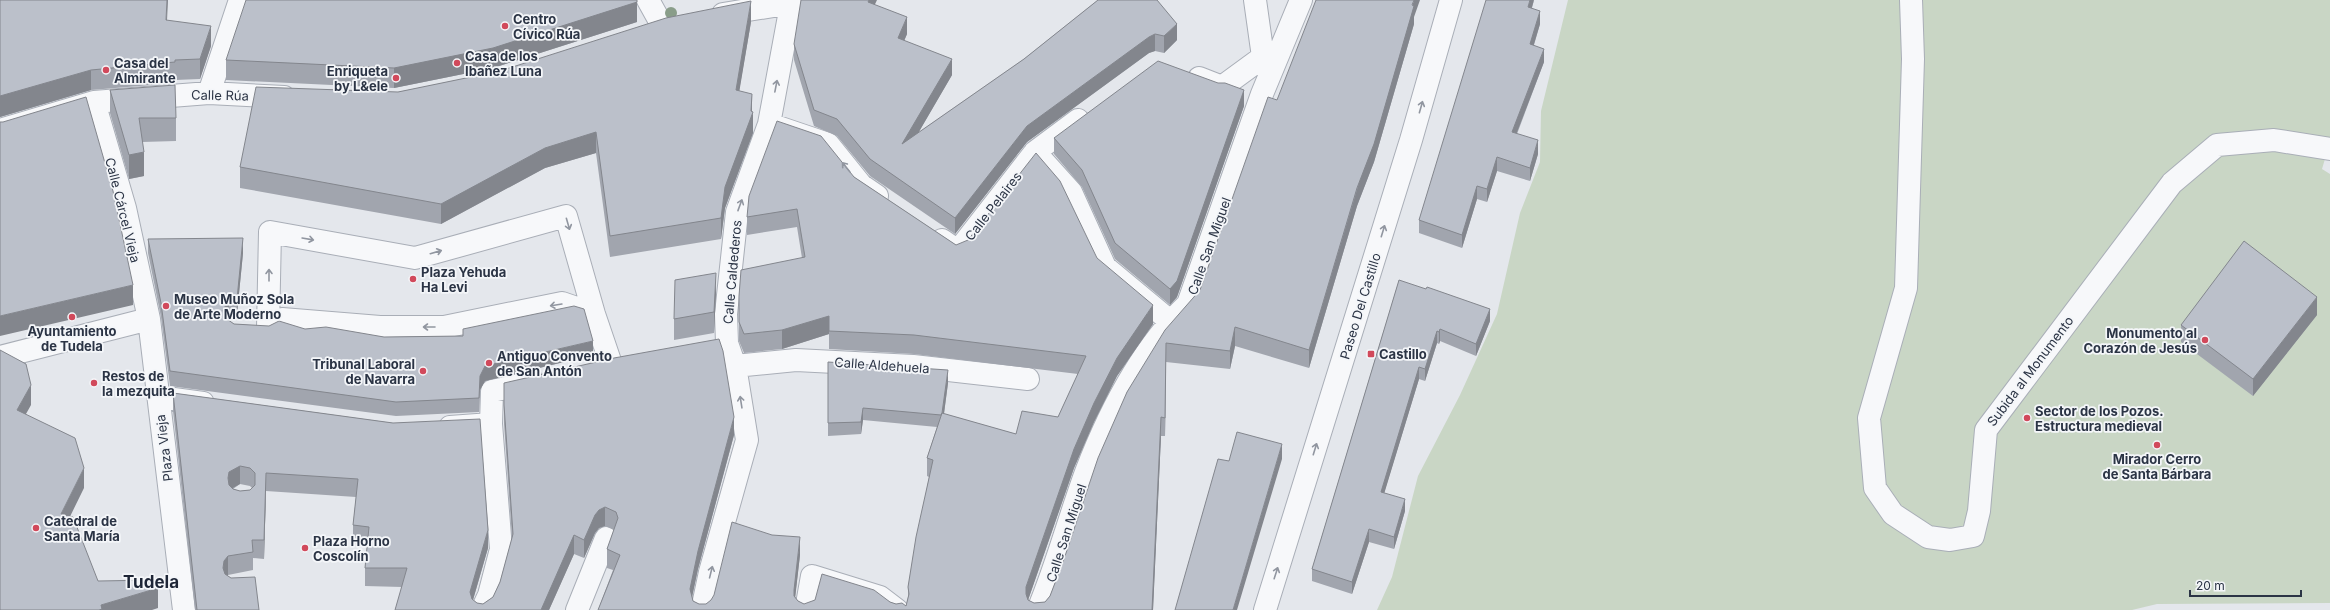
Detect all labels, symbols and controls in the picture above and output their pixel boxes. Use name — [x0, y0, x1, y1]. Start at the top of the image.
place label: Centro Cívico Rúa — [513, 11, 580, 42]
marker: Centro Cívico Rúa — [500, 21, 510, 31]
place label: Casa de los Ibañez Luna — [465, 48, 542, 79]
place label: Casa del Almirante — [114, 55, 176, 86]
marker: Casa de los Ibañez Luna — [452, 58, 462, 68]
place label: Enriqueta by L&ele — [327, 63, 388, 94]
marker: Casa del Almirante — [101, 65, 111, 75]
marker: Enriqueta by L&ele — [391, 73, 401, 83]
one-way arrow — [773, 80, 781, 93]
street label: Calle Rúa — [191, 86, 249, 104]
one-way arrow — [1418, 100, 1425, 113]
street label: Calle Cárcel Vieja — [102, 156, 144, 264]
one-way arrow — [841, 161, 850, 172]
street label: Calle Pelaires — [961, 168, 1025, 244]
street label: Calle San Miguel — [1184, 195, 1234, 297]
one-way arrow — [736, 199, 744, 211]
one-way arrow — [565, 218, 572, 231]
street label: Calle Caldederos — [719, 219, 745, 325]
one-way arrow — [1380, 225, 1387, 238]
one-way arrow — [302, 235, 315, 243]
one-way arrow — [429, 248, 442, 255]
street label: Paseo Del Castillo — [1336, 251, 1384, 361]
place label: Plaza Yehuda Ha Levi — [421, 264, 506, 295]
one-way arrow — [265, 269, 273, 282]
marker: Plaza Yehuda Ha Levi — [408, 274, 418, 284]
place label: Museo Muñoz Sola de Arte Moderno — [174, 291, 294, 322]
marker: Museo Muñoz Sola de Arte Moderno — [161, 301, 171, 311]
one-way arrow — [550, 301, 563, 309]
marker: Ayuntamiento de Tudela — [67, 312, 77, 322]
street label: Subida al Monumento — [1983, 313, 2077, 429]
place label: Ayuntamiento de Tudela — [27, 323, 117, 354]
one-way arrow — [423, 323, 436, 331]
place label: Monumento al Corazón de Jesús — [2083, 325, 2197, 356]
marker: Monumento al Corazón de Jesús — [2200, 335, 2210, 345]
place label: Castillo — [1379, 346, 1427, 362]
place label: Antiguo Convento de San Antón — [497, 348, 612, 379]
marker: Castillo — [1366, 349, 1376, 359]
street label: Calle Aldehuela — [834, 354, 930, 376]
place label: Tribunal Laboral de Navarra — [312, 356, 415, 387]
marker: Antiguo Convento de San Antón — [484, 358, 494, 368]
marker: Tribunal Laboral de Navarra — [418, 366, 428, 376]
place label: Restos de la mezquita — [102, 368, 175, 399]
marker: Restos de la mezquita — [89, 378, 99, 388]
one-way arrow — [737, 396, 745, 409]
place label: Sector de los Pozos. Estructura medieval — [2035, 403, 2164, 434]
marker: Sector de los Pozos. Estructura medieval — [2022, 413, 2032, 423]
street label: Plaza Vieja — [152, 414, 176, 482]
marker: Mirador Cerro de Santa Bárbara — [2152, 440, 2162, 450]
one-way arrow — [1312, 443, 1320, 455]
place label: Mirador Cerro de Santa Bárbara — [2103, 451, 2211, 482]
street label: Calle San Miguel — [1043, 482, 1089, 584]
place label: Catedral de Santa María — [44, 513, 120, 544]
marker: Catedral de Santa María — [31, 523, 41, 533]
place label: Plaza Horno Coscolín — [313, 533, 390, 564]
marker: Plaza Horno Coscolín — [300, 543, 310, 553]
one-way arrow — [707, 566, 715, 579]
one-way arrow — [1273, 567, 1281, 579]
district label: Tudela — [123, 572, 179, 592]
scale bar — [2190, 572, 2301, 598]
text: 20 m — [2196, 578, 2225, 593]

